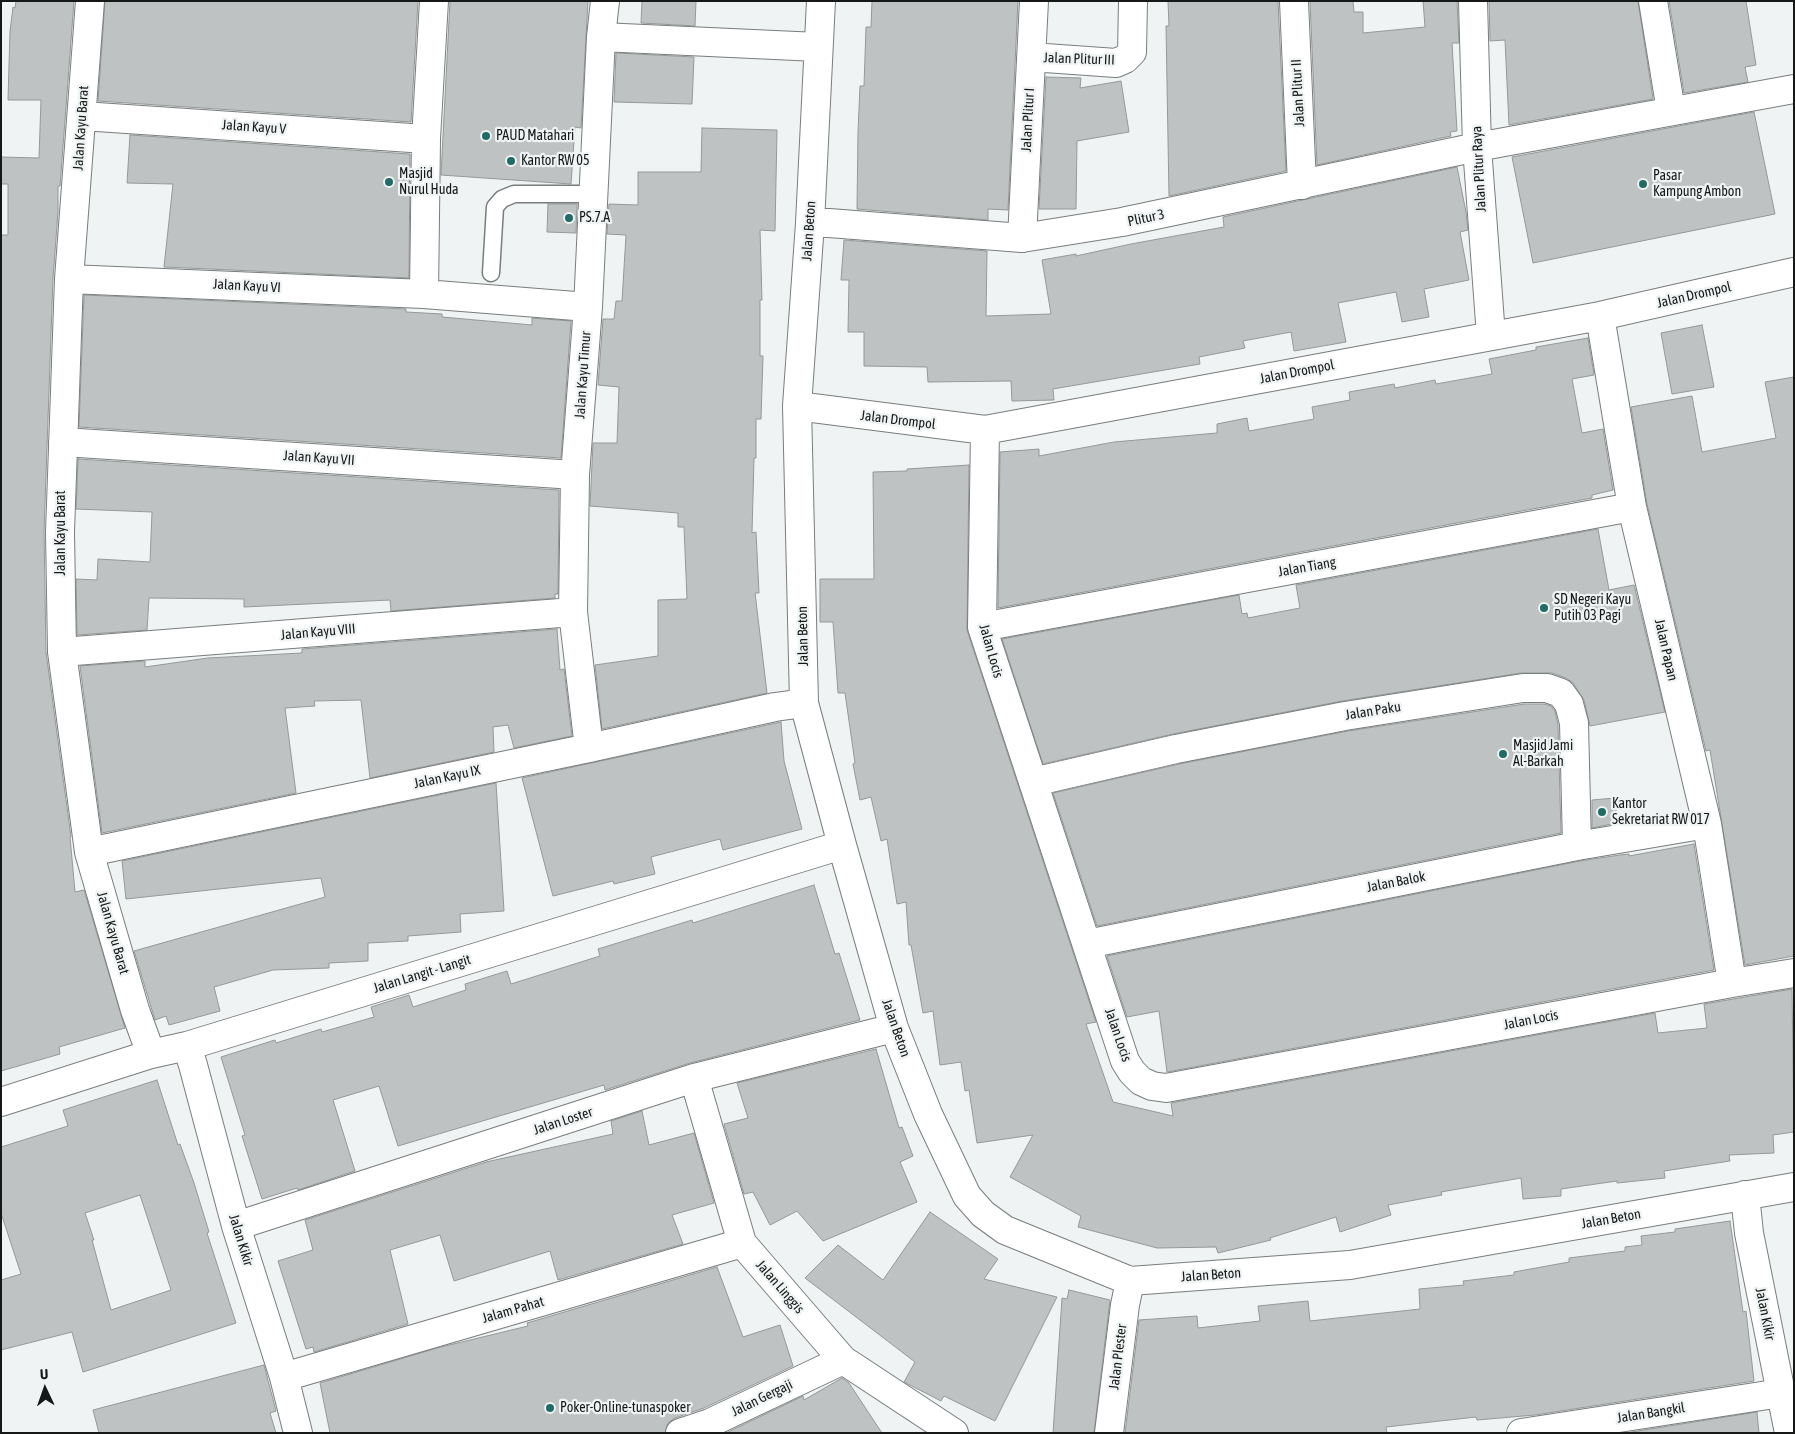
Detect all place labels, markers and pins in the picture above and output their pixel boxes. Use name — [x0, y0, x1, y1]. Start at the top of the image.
place label: PAUD Matahari — [496, 128, 574, 144]
marker: PAUD Matahari — [480, 130, 492, 142]
place label: Kantor RW 05 — [521, 153, 589, 169]
marker: Kantor RW 05 — [505, 155, 517, 167]
place label: Masjid Nurul Huda — [399, 166, 459, 198]
place label: Pasar Kampung Ambon — [1653, 168, 1741, 200]
marker: Masjid Nurul Huda — [383, 176, 395, 188]
marker: Pasar Kampung Ambon — [1637, 178, 1649, 190]
place label: PS.7.A — [579, 210, 610, 226]
marker: PS.7.A — [563, 212, 575, 224]
place label: SD Negeri Kayu Putih 03 Pagi — [1554, 592, 1631, 624]
marker: SD Negeri Kayu Putih 03 Pagi — [1538, 602, 1550, 614]
place label: Masjid Jami Al-Barkah — [1513, 738, 1573, 770]
marker: Masjid Jami Al-Barkah — [1497, 748, 1509, 760]
place label: Kantor Sekretariat RW 017 — [1612, 796, 1710, 829]
marker: Kantor Sekretariat RW 017 — [1596, 806, 1608, 818]
place label: Poker-Online-tunaspoker — [560, 1400, 690, 1416]
marker: Poker-Online-tunaspoker — [544, 1402, 556, 1414]

